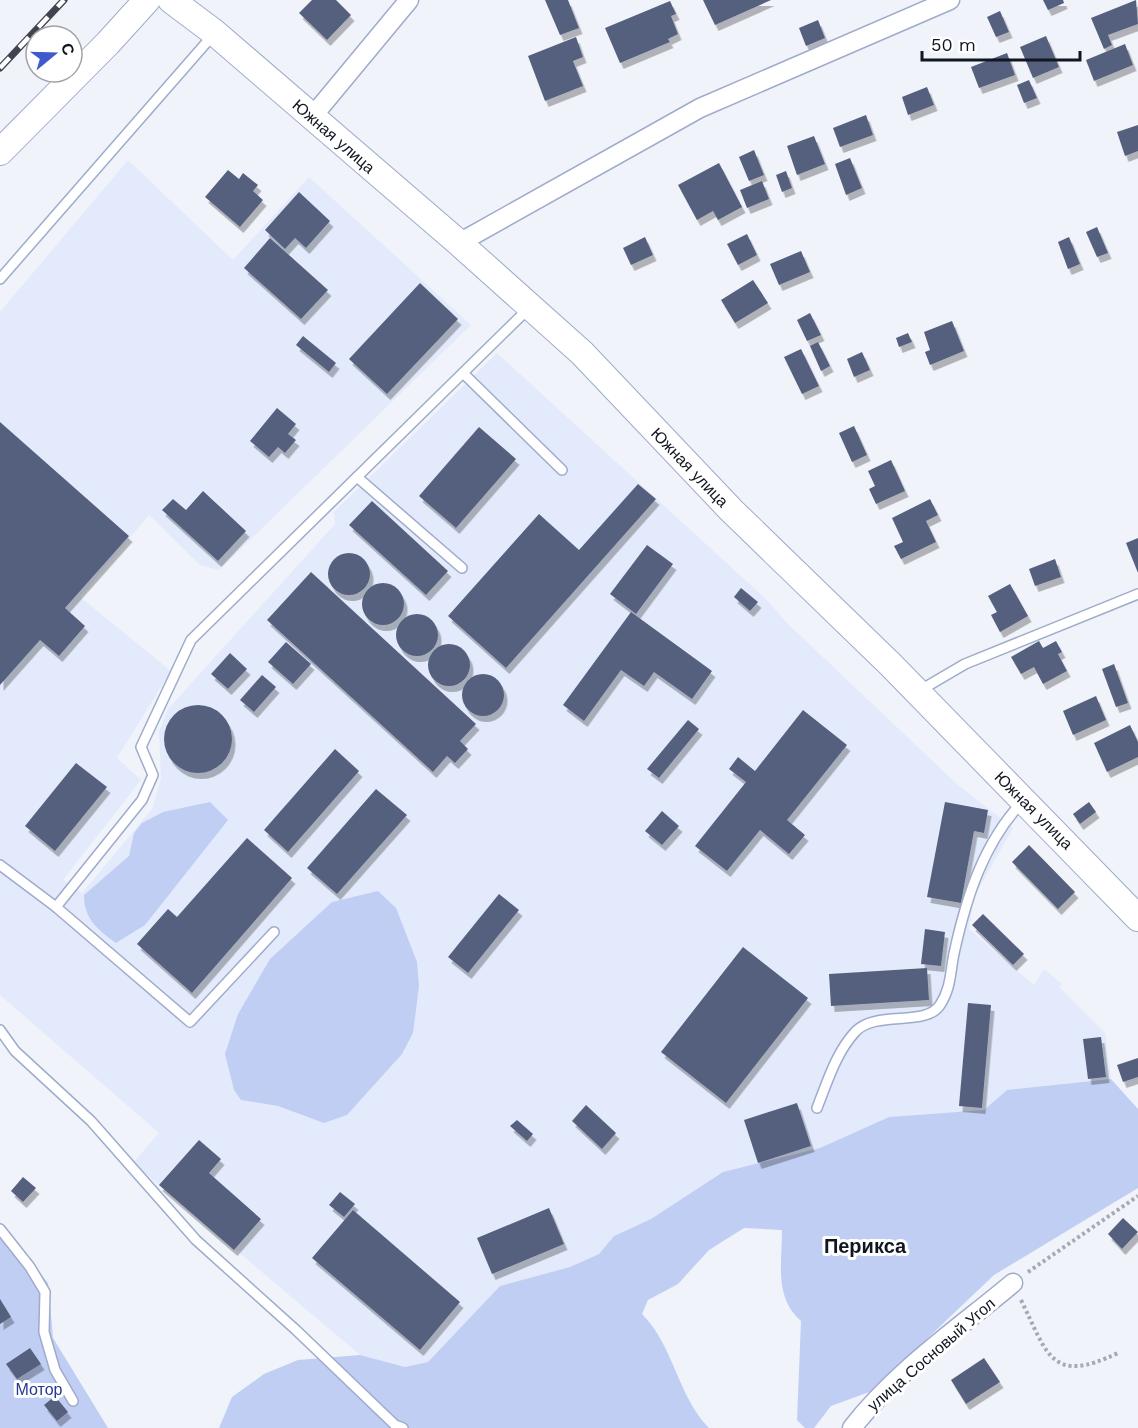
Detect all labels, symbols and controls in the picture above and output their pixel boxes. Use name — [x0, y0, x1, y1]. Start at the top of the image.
north arrow — [24, 24, 84, 84]
scale bar — [922, 24, 1080, 62]
text: 50 m — [931, 34, 976, 55]
text: С — [57, 41, 79, 58]
street label: Южная улица — [289, 96, 379, 177]
street label: Южная улица — [647, 424, 732, 511]
street label: Южная улица — [991, 767, 1077, 853]
district label: Перикса — [824, 1234, 907, 1258]
street label: улица Сосновый Угол — [864, 1294, 999, 1415]
park label: Мотор — [16, 1380, 63, 1399]

